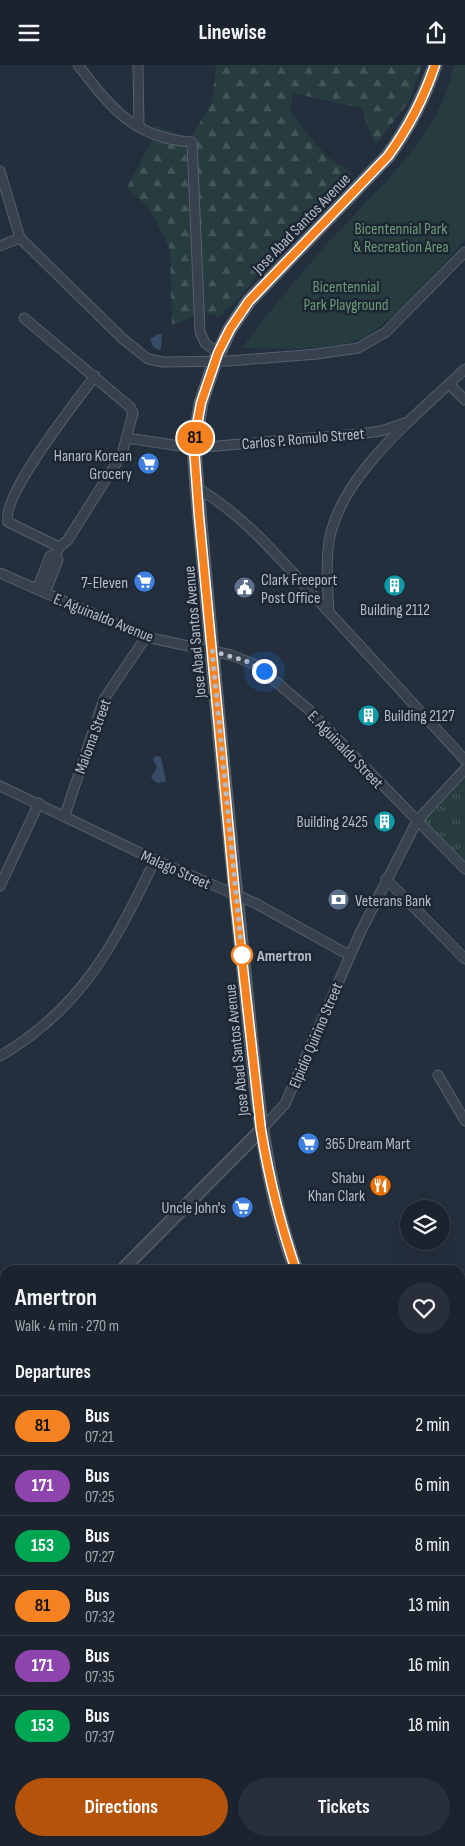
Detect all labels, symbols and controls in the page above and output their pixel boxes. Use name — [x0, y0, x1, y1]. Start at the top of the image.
icon: menu — [15, 19, 43, 47]
text: Linewise — [199, 19, 266, 46]
icon: share — [422, 19, 450, 47]
street label: Jose Abad Santos Avenue — [249, 170, 355, 279]
park label: Bicentennial Park & Recreation Area — [353, 220, 449, 257]
park label: Bicentennial Park Playground — [303, 278, 389, 315]
line badge: 81 — [172, 422, 218, 454]
street label: Carlos P. Romulo Street — [241, 425, 365, 454]
text: 81 — [187, 427, 203, 448]
place label: Hanaro Korean Grocery — [54, 447, 132, 484]
supermarket icon: Hanaro Korean Grocery — [136, 452, 160, 476]
street label: Jose Abad Santos Avenue — [180, 565, 211, 700]
supermarket icon: 7-Eleven — [132, 570, 156, 594]
place label: Clark Freeport Post Office — [261, 571, 337, 608]
building icon: Building 2112 — [383, 573, 407, 597]
place label: 7-Eleven — [81, 574, 128, 593]
public building icon: Clark Freeport Post Office — [233, 576, 257, 600]
street label: E. Aguinaldo Avenue — [51, 590, 156, 647]
place label: Building 2112 — [360, 601, 430, 620]
your location — [252, 659, 277, 684]
street label: Maloma Street — [71, 697, 116, 776]
building icon: Building 2127 — [356, 703, 380, 727]
street label: E. Aguinaldo Street — [303, 707, 387, 793]
place label: Building 2127 — [384, 707, 455, 726]
building icon: Building 2425 — [372, 809, 396, 833]
place label: Building 2425 — [297, 813, 368, 832]
street label: Malago Street — [138, 847, 213, 894]
bank icon: Veterans Bank — [327, 888, 351, 912]
place label: Veterans Bank — [355, 892, 431, 911]
marker: Amertron — [231, 944, 253, 966]
place label: Amertron — [256, 947, 312, 966]
street label: Elpidio Quirino Street — [286, 980, 347, 1091]
street label: Jose Abad Santos Avenue — [221, 983, 254, 1118]
supermarket icon: 365 Dream Mart — [297, 1131, 321, 1155]
place label: 365 Dream Mart — [325, 1135, 411, 1154]
place label: Shabu Khan Clark — [308, 1169, 365, 1206]
restaurant icon: Shabu Khan Clark — [369, 1174, 393, 1198]
supermarket icon: Uncle John's — [230, 1195, 254, 1219]
place label: Uncle John's — [162, 1199, 226, 1218]
map controls — [400, 1200, 450, 1250]
button: layers — [400, 1200, 450, 1250]
button: heart — [398, 1282, 450, 1334]
text: Amertron — [15, 1283, 97, 1312]
text: Walk · 4 min · 270 m — [15, 1317, 119, 1336]
text: Departures — [15, 1361, 91, 1384]
text: Bus — [85, 1405, 110, 1428]
text: 2 min — [415, 1414, 450, 1437]
text: 81 — [35, 1415, 50, 1436]
text: 07:21 — [85, 1428, 114, 1447]
text: Bus — [85, 1465, 110, 1488]
text: 6 min — [415, 1474, 450, 1497]
text: 171 — [32, 1475, 53, 1496]
text: 07:25 — [85, 1488, 114, 1507]
text: Bus — [85, 1525, 110, 1548]
text: 8 min — [415, 1534, 450, 1557]
text: 153 — [31, 1535, 54, 1556]
text: 07:27 — [85, 1548, 114, 1567]
text: Bus — [85, 1585, 110, 1608]
text: 13 min — [409, 1594, 450, 1617]
text: 81 — [35, 1595, 50, 1616]
text: 07:32 — [85, 1608, 115, 1627]
text: Bus — [85, 1645, 110, 1668]
text: 16 min — [408, 1654, 450, 1677]
text: 171 — [32, 1655, 53, 1676]
text: 07:35 — [85, 1668, 115, 1687]
text: Bus — [85, 1705, 110, 1728]
text: 18 min — [408, 1714, 450, 1737]
text: 153 — [31, 1715, 54, 1736]
text: 07:37 — [85, 1728, 115, 1747]
button: Directions — [15, 1778, 228, 1836]
button: Tickets — [238, 1778, 450, 1836]

